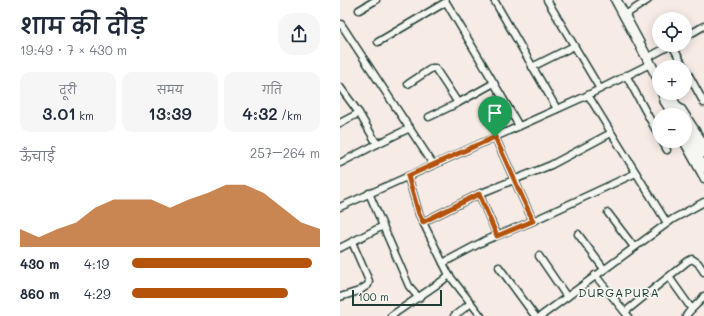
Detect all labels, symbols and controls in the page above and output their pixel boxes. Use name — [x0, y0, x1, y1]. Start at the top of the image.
text: शाम की दौड़ — [20, 11, 146, 40]
map controls — [652, 12, 692, 148]
button: locate — [652, 12, 692, 52]
button: share — [278, 13, 320, 55]
text: 19:49 · 7 × 430 m — [20, 41, 127, 58]
button: + — [652, 60, 692, 100]
text: दूरी — [59, 82, 77, 97]
text: समय — [157, 82, 183, 97]
text: गति — [262, 82, 282, 97]
pin — [478, 96, 512, 137]
text: 3.01 — [42, 102, 76, 124]
text: 13:39 — [148, 102, 192, 124]
text: 4:32 — [242, 102, 278, 124]
icon: arrive — [484, 102, 506, 124]
text: km — [76, 108, 94, 123]
text: /km — [278, 108, 302, 123]
button: − — [652, 108, 692, 148]
text: 257–264 m — [250, 144, 320, 161]
text: ऊँचाई — [20, 147, 55, 164]
text: 430 m — [20, 255, 59, 272]
text: 4:19 — [84, 255, 109, 272]
district label: DURGAPURA — [578, 284, 660, 300]
text: 860 m — [20, 285, 59, 302]
text: 4:29 — [84, 285, 111, 302]
scale bar — [352, 288, 442, 307]
text: 100 m — [358, 289, 389, 304]

